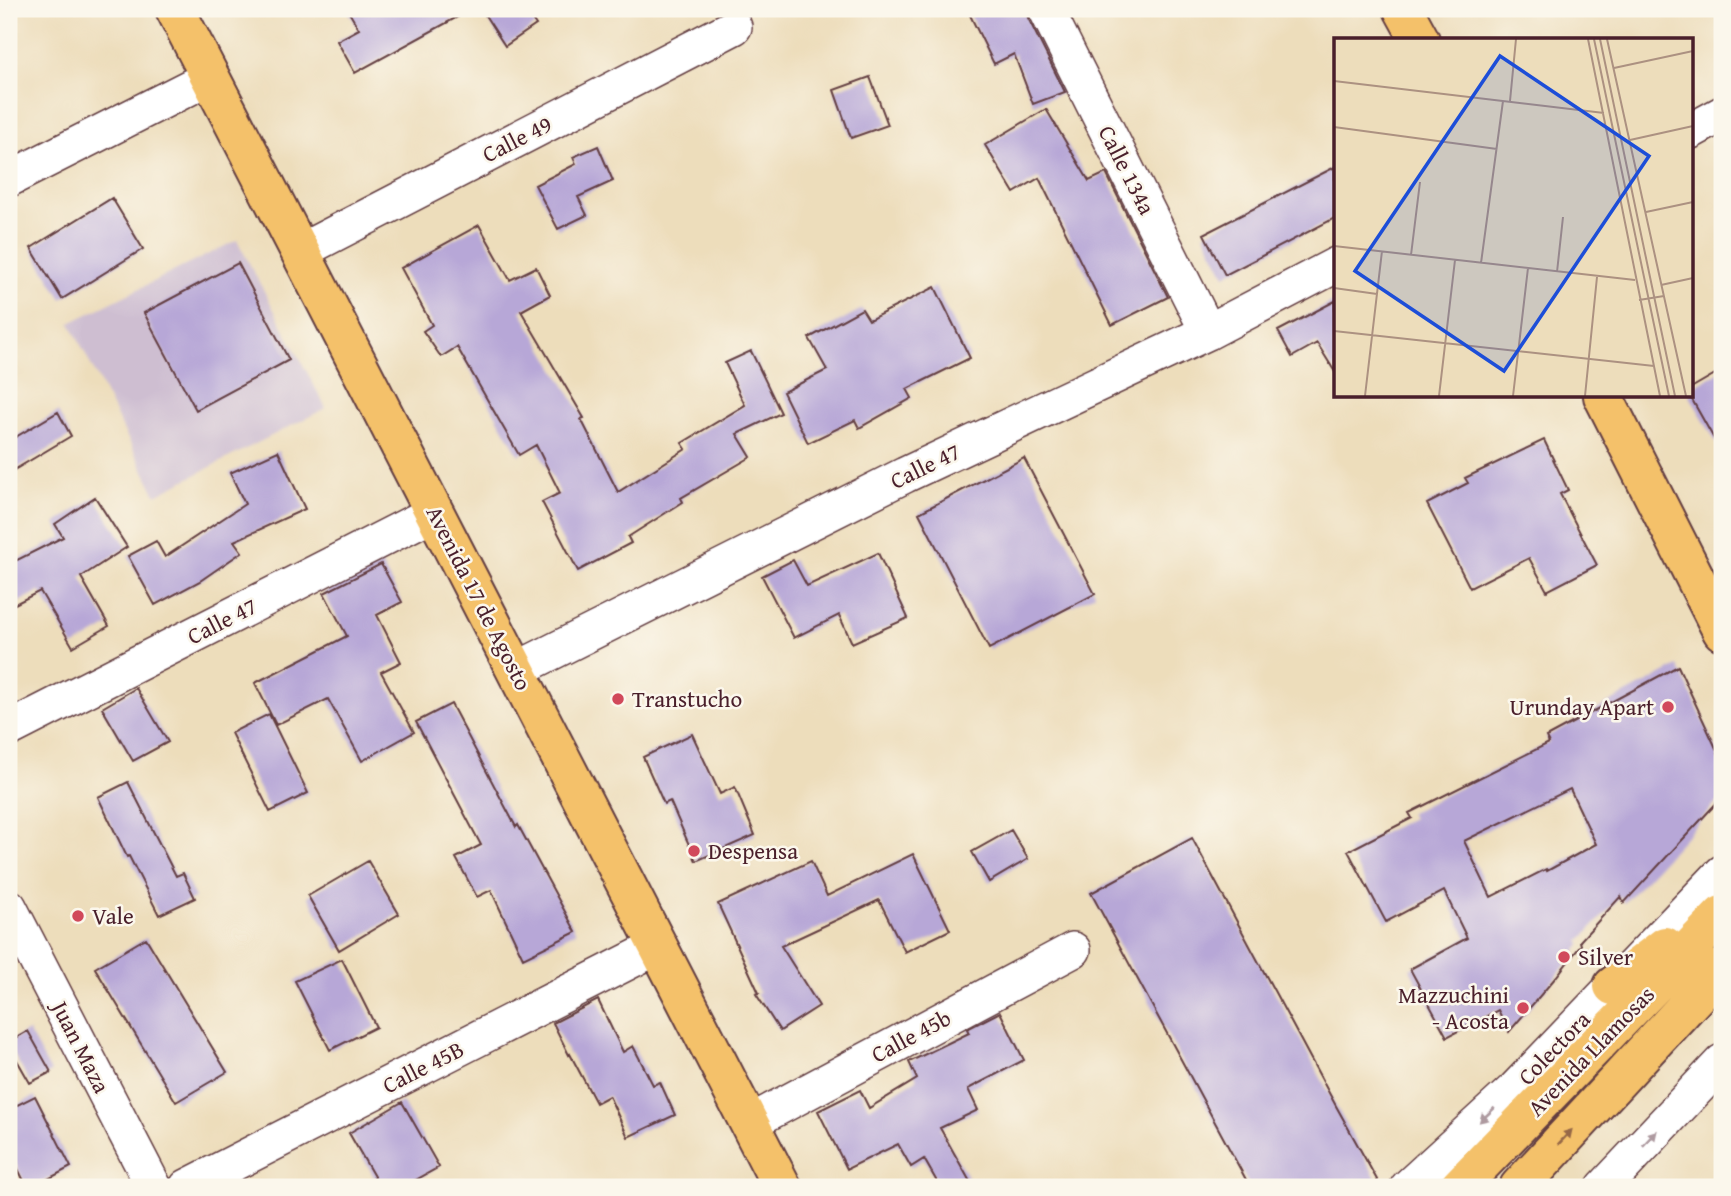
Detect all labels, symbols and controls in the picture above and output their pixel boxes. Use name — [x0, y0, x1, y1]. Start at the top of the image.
inset map — [1334, 38, 1692, 397]
street label: Calle 49 — [476, 107, 557, 170]
street label: Calle 134a — [1091, 119, 1164, 220]
street label: Calle 47 — [884, 434, 965, 497]
street label: Avenida 17 de Agosto — [419, 500, 540, 696]
street label: Calle 47 — [181, 589, 262, 652]
place label: Transtucho — [632, 682, 742, 715]
place label: Urunday Apart — [1510, 690, 1654, 723]
marker: Transtucho — [610, 691, 626, 707]
marker: Urunday Apart — [1660, 699, 1676, 715]
place label: Despensa — [708, 834, 798, 867]
marker: Despensa — [686, 843, 702, 859]
place label: Vale — [92, 899, 134, 932]
marker: Vale — [70, 908, 86, 924]
place label: Silver — [1578, 940, 1634, 973]
marker: Silver — [1556, 949, 1572, 965]
place label: Mazzuchini - Acosta — [1398, 978, 1509, 1037]
street label: Avenida Llamosas — [1520, 978, 1662, 1123]
street label: Juan Maza — [43, 992, 119, 1099]
marker: Mazzuchini - Acosta — [1515, 1000, 1531, 1016]
street label: Calle 45b — [865, 1001, 957, 1070]
street label: Colectora — [1510, 1003, 1597, 1092]
street label: Calle 45B — [376, 1032, 469, 1101]
one-way arrow — [1478, 1107, 1496, 1123]
one-way arrow — [1557, 1128, 1573, 1146]
one-way arrow — [1642, 1130, 1658, 1147]

